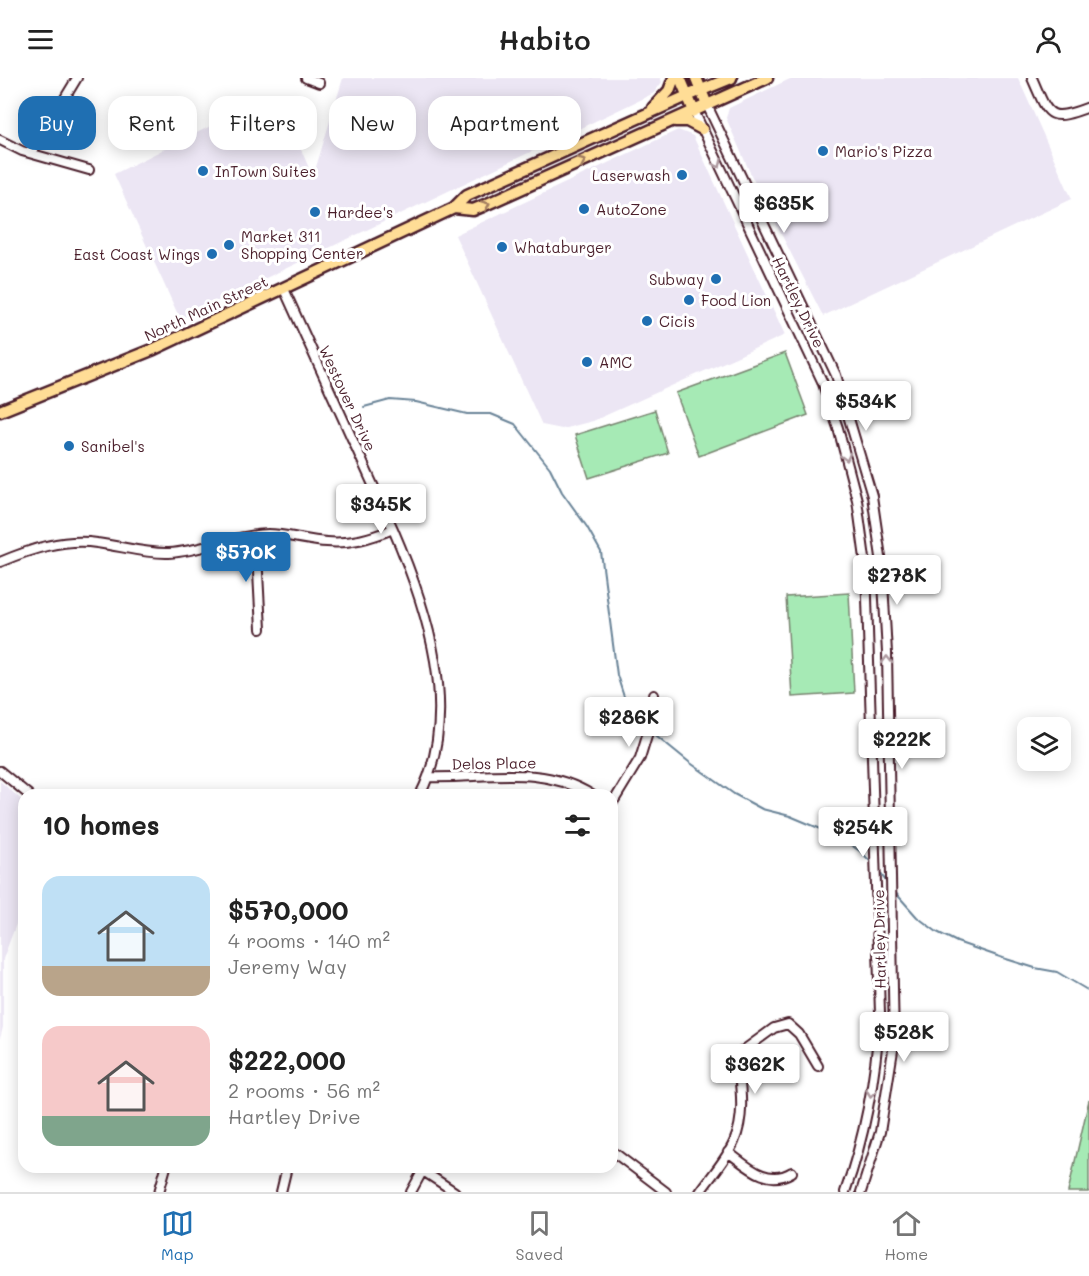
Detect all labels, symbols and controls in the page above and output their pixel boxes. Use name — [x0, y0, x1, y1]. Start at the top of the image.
text: Habito — [499, 22, 590, 57]
icon: menu — [24, 23, 57, 56]
icon: person — [1032, 23, 1065, 56]
chip: Buy — [18, 96, 96, 150]
chip: Rent — [108, 96, 197, 150]
chip: Filters — [209, 96, 317, 150]
chip: New — [329, 96, 416, 150]
chip: Apartment — [428, 96, 581, 150]
place label: Mario's Pizza — [835, 141, 933, 161]
marker: Mario's Pizza — [816, 144, 830, 158]
one-way arrow — [575, 157, 586, 169]
one-way arrow — [711, 158, 723, 169]
place label: InTown Suites — [215, 161, 316, 181]
marker: InTown Suites — [196, 164, 210, 178]
place label: Laserwash — [592, 165, 670, 185]
marker: Laserwash — [675, 168, 689, 182]
pin: $635K — [742, 183, 826, 234]
text: $635K — [753, 189, 815, 215]
place label: AutoZone — [596, 199, 667, 219]
one-way arrow — [479, 200, 490, 212]
place label: Hardee's — [327, 202, 393, 222]
marker: AutoZone — [577, 202, 591, 216]
marker: Hardee's — [308, 205, 322, 219]
place label: Market 311 Shopping Center — [241, 226, 363, 263]
place label: Whataburger — [514, 237, 612, 257]
marker: Market 311 Shopping Center — [222, 238, 236, 252]
marker: Whataburger — [495, 240, 509, 254]
place label: East Coast Wings — [74, 244, 200, 264]
marker: East Coast Wings — [205, 247, 219, 261]
street label: Hartley Drive — [768, 253, 830, 351]
place label: Subway — [649, 269, 704, 289]
street label: North Main Street — [141, 271, 271, 345]
marker: Subway — [709, 272, 723, 286]
place label: Food Lion — [701, 290, 771, 310]
marker: Food Lion — [682, 293, 696, 307]
place label: Cicis — [659, 311, 695, 331]
marker: Cicis — [640, 314, 654, 328]
street label: Westover Drive — [315, 342, 381, 454]
place label: AMC — [599, 352, 632, 372]
marker: AMC — [580, 355, 594, 369]
pin: $534K — [824, 381, 908, 432]
text: $534K — [835, 387, 897, 413]
place label: Sanibel's — [81, 436, 145, 456]
marker: Sanibel's — [62, 439, 76, 453]
one-way arrow — [838, 452, 851, 462]
pin: $345K — [339, 484, 423, 535]
text: $345K — [350, 490, 412, 516]
pin: $570K — [204, 532, 288, 583]
text: $570K — [215, 538, 277, 564]
pin: $278K — [855, 555, 939, 606]
text: $278K — [867, 561, 927, 587]
one-way arrow — [880, 656, 893, 665]
pin: $286K — [587, 697, 671, 748]
text: $286K — [598, 703, 660, 729]
map controls — [1017, 717, 1071, 771]
button: layers — [1017, 717, 1071, 771]
pin: $222K — [860, 719, 944, 770]
text: $222K — [872, 725, 932, 751]
street label: Delos Place — [451, 752, 537, 774]
pin: $254K — [821, 807, 905, 858]
text: 10 homes — [42, 808, 160, 842]
icon: filters — [561, 809, 594, 842]
text: $254K — [832, 813, 894, 839]
street label: Hartley Drive — [868, 889, 890, 989]
text: $570,000 — [228, 893, 349, 927]
icon: home — [90, 900, 162, 972]
text: 4 rooms · 140 m² — [228, 927, 390, 953]
text: Jeremy Way — [228, 953, 347, 979]
pin: $528K — [862, 1012, 946, 1063]
text: $528K — [874, 1018, 934, 1044]
text: $222,000 — [228, 1043, 346, 1077]
pin: $362K — [713, 1044, 797, 1095]
icon: home — [90, 1050, 162, 1122]
text: $362K — [725, 1050, 785, 1076]
text: 2 rooms · 56 m² — [228, 1077, 380, 1103]
one-way arrow — [865, 1089, 877, 1098]
text: Hartley Drive — [228, 1103, 361, 1129]
tab: Map — [161, 1207, 194, 1264]
tab: Saved — [515, 1207, 563, 1264]
tab: Home — [885, 1207, 928, 1264]

